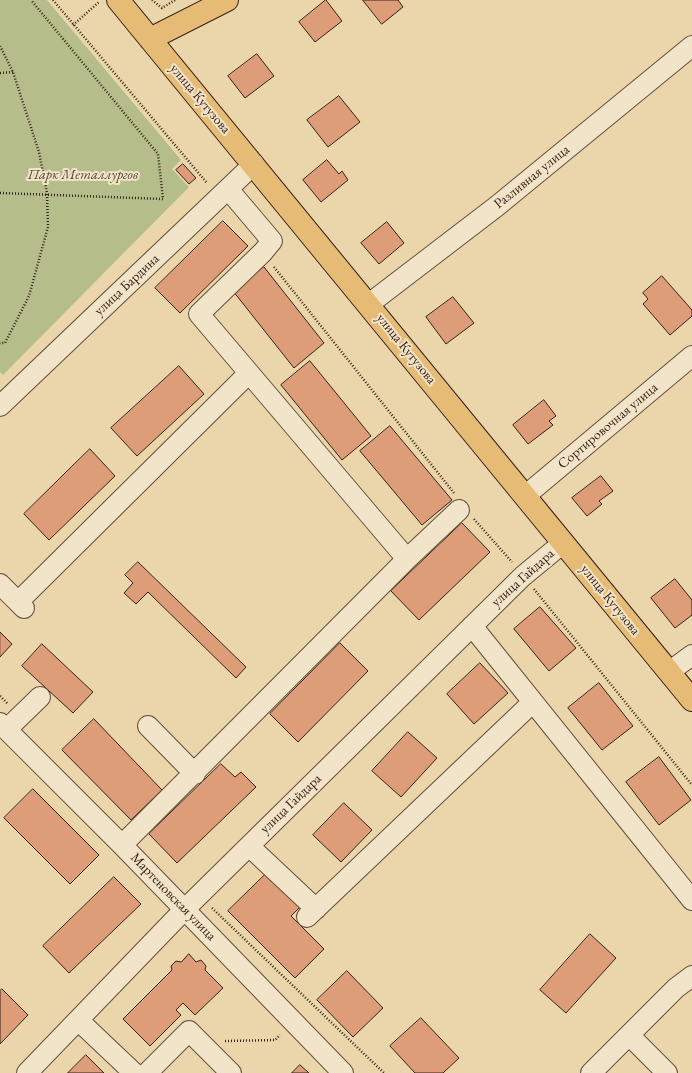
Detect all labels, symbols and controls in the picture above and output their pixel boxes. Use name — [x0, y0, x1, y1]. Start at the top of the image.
street label: улица Кутузова — [166, 61, 234, 137]
street label: Разливная улица — [491, 141, 573, 213]
park label: Парк Металлургов — [28, 167, 138, 183]
street label: улица Бардина — [91, 251, 163, 319]
street label: улица Кутузова — [372, 310, 440, 388]
street label: Сортировочная улица — [555, 379, 661, 473]
street label: улица Гайдара — [488, 545, 558, 611]
street label: улица Кутузова — [576, 561, 644, 639]
street label: улица Гайдара — [257, 771, 325, 837]
street label: Мартеновская улица — [127, 849, 219, 945]

